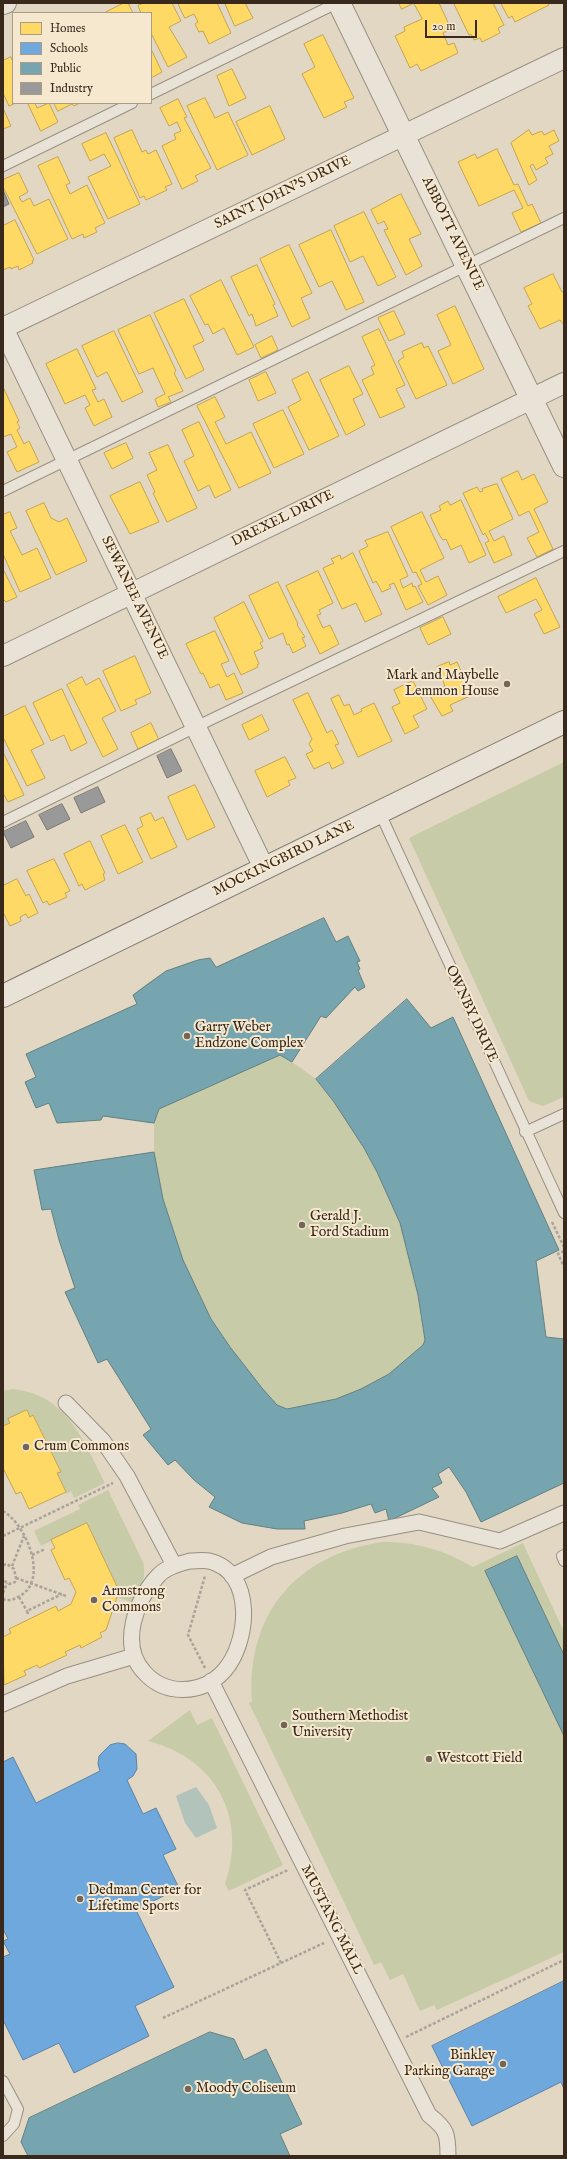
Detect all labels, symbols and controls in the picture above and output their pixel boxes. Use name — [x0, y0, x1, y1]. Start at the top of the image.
legend — [12, 12, 152, 104]
scale bar — [427, 12, 479, 38]
text: 20 m — [432, 19, 455, 34]
text: Homes — [50, 21, 86, 36]
text: Schools — [50, 41, 88, 56]
text: Public — [50, 61, 81, 76]
text: Industry — [50, 81, 93, 96]
street label: SAINT JOHN'S DRIVE — [212, 153, 354, 233]
street label: ABBOTT AVENUE — [417, 174, 487, 294]
street label: DREXEL DRIVE — [229, 487, 337, 551]
street label: SEWANEE AVENUE — [97, 534, 171, 662]
place label: Mark and Maybelle Lemmon House — [386, 668, 499, 700]
marker: Mark and Maybelle Lemmon House — [502, 679, 512, 689]
street label: MOCKINGBIRD LANE — [211, 817, 357, 901]
street label: OWNBY DRIVE — [441, 963, 501, 1065]
place label: Garry Weber Endzone Complex — [195, 1020, 303, 1052]
marker: Garry Weber Endzone Complex — [182, 1031, 192, 1041]
place label: Gerald J. Ford Stadium — [310, 1209, 389, 1242]
marker: Gerald J. Ford Stadium — [297, 1220, 307, 1230]
place label: Crum Commons — [34, 1439, 129, 1455]
marker: Crum Commons — [21, 1442, 31, 1452]
place label: Armstrong Commons — [102, 1584, 165, 1616]
marker: Armstrong Commons — [89, 1595, 99, 1605]
place label: Southern Methodist University — [292, 1709, 408, 1742]
marker: Southern Methodist University — [279, 1720, 289, 1730]
place label: Westcott Field — [437, 1751, 522, 1767]
marker: Westcott Field — [424, 1754, 434, 1764]
street label: MUSTANG MALL — [296, 1863, 366, 1977]
place label: Dedman Center for Lifetime Sports — [88, 1883, 201, 1916]
marker: Dedman Center for Lifetime Sports — [75, 1894, 85, 1904]
place label: Binkley Parking Garage — [404, 2048, 495, 2080]
marker: Binkley Parking Garage — [498, 2059, 508, 2069]
place label: Moody Coliseum — [196, 2081, 296, 2097]
marker: Moody Coliseum — [183, 2084, 193, 2094]

